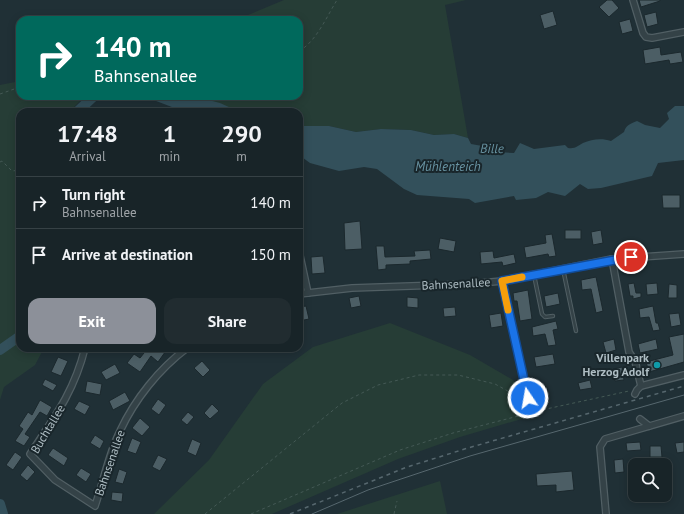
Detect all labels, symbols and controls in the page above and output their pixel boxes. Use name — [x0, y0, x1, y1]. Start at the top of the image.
text: 140 m — [94, 28, 171, 65]
icon: right — [28, 32, 80, 84]
text: Bahnsenallee — [94, 64, 197, 87]
text: 17:48 — [57, 118, 118, 149]
text: 1 — [163, 118, 176, 149]
text: 290 — [221, 118, 262, 149]
water label: Bille — [480, 140, 504, 157]
text: Arrival — [69, 148, 106, 165]
text: min — [159, 148, 180, 165]
text: m — [236, 148, 247, 165]
water label: Mühlenteich — [415, 158, 481, 175]
text: Turn right — [62, 185, 125, 204]
icon: right — [28, 192, 50, 214]
text: 140 m — [250, 193, 291, 212]
text: Bahnsenallee — [62, 204, 137, 221]
pin — [614, 240, 648, 274]
icon: arrive — [28, 244, 50, 266]
text: Arrive at destination — [62, 245, 193, 264]
text: 150 m — [250, 245, 291, 264]
icon: arrive — [620, 246, 642, 268]
street label: Bahnsenallee — [421, 274, 491, 293]
button: Exit — [28, 298, 156, 344]
button: Share — [164, 298, 291, 344]
place label: Villenpark Herzog Adolf — [582, 350, 650, 379]
marker: Villenpark Herzog Adolf — [652, 360, 662, 370]
position arrow — [507, 377, 549, 419]
street label: Buchtallee — [27, 402, 68, 456]
street label: Bahnsenallee — [91, 428, 128, 498]
map controls — [628, 458, 672, 502]
button: search — [628, 458, 672, 502]

